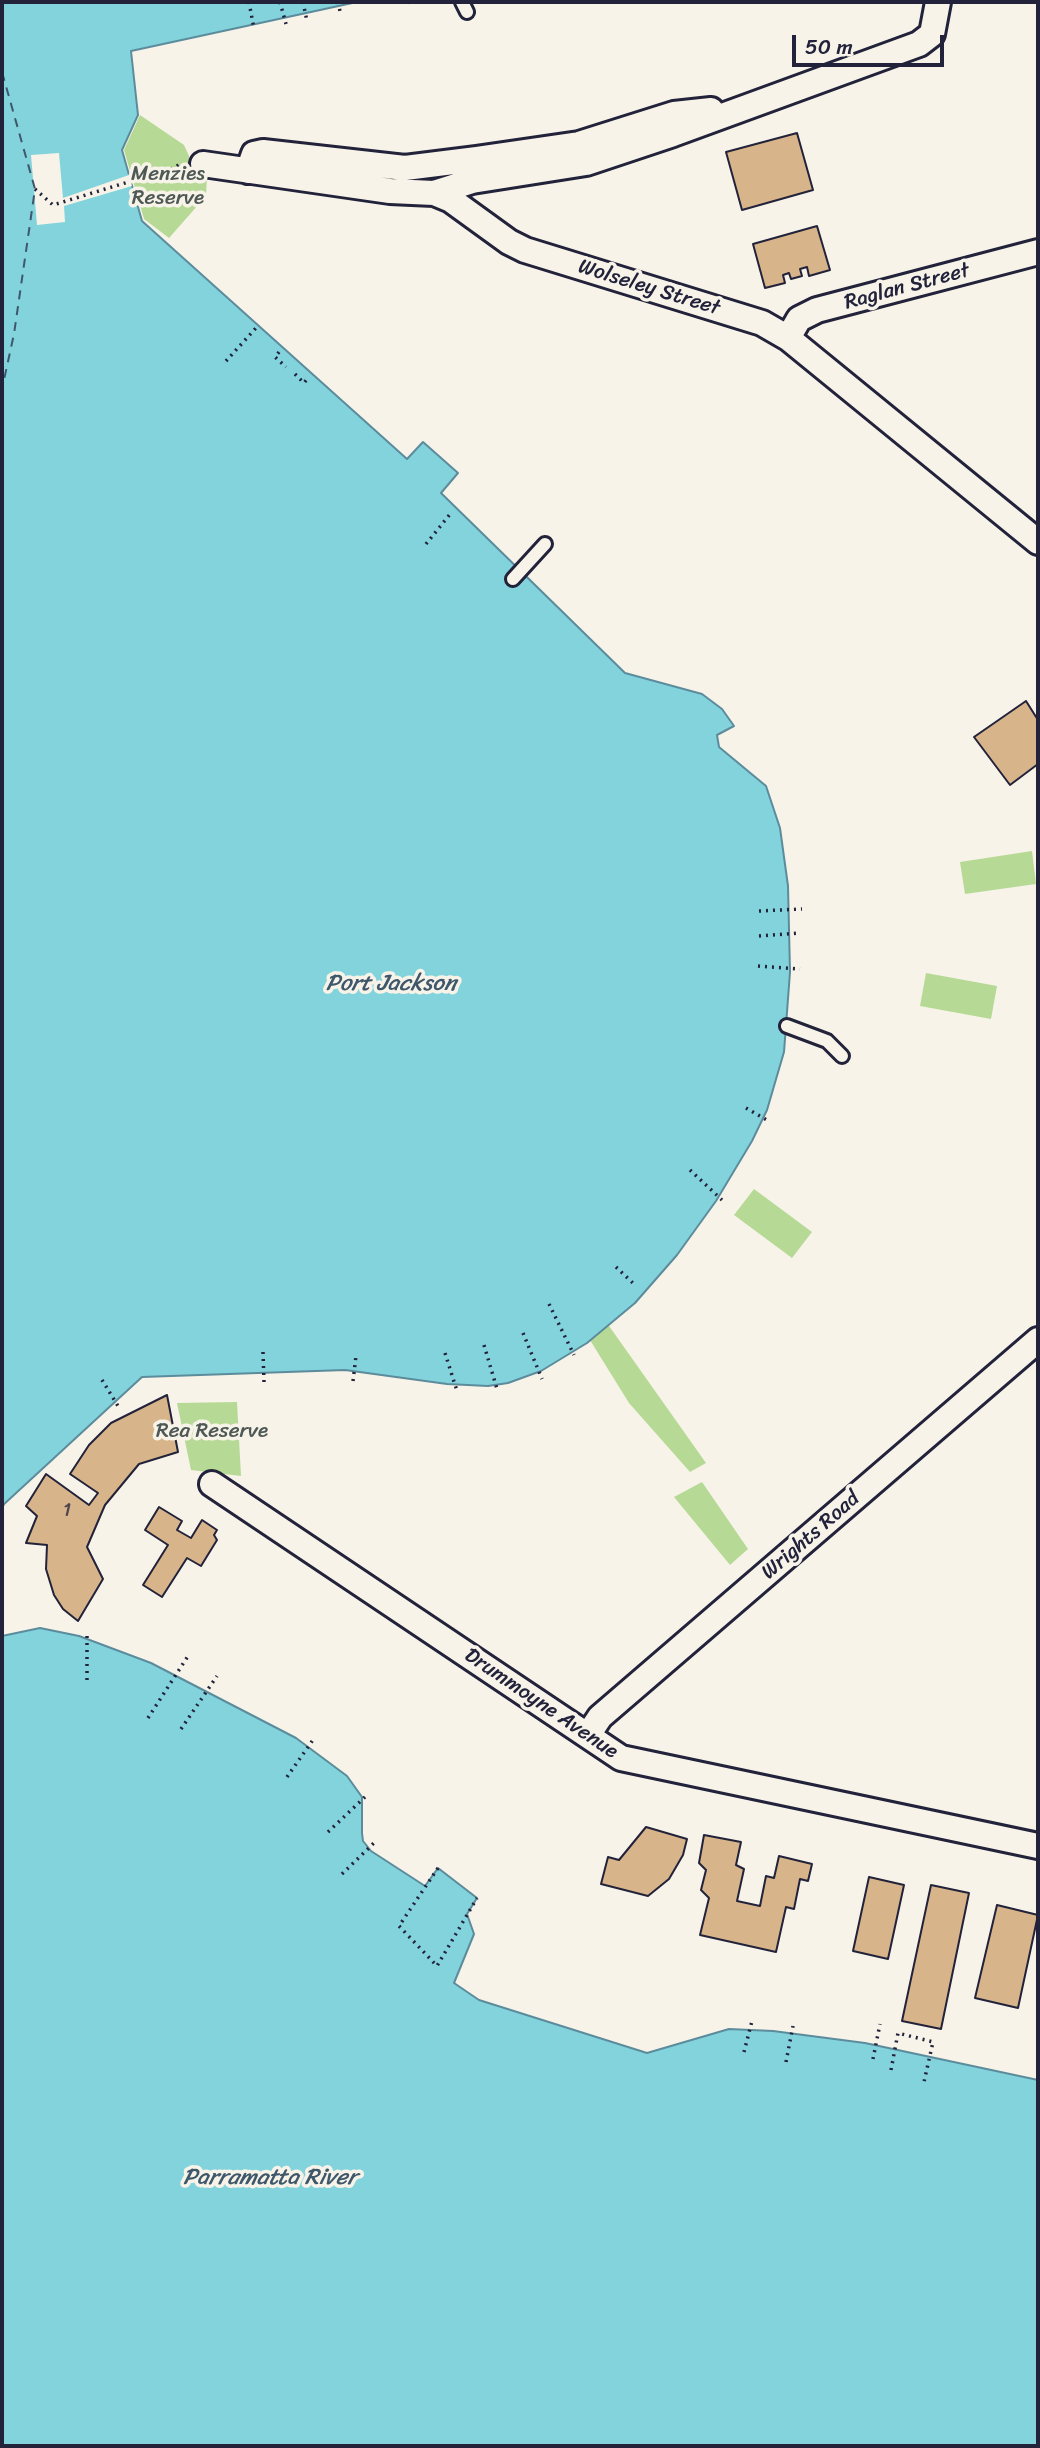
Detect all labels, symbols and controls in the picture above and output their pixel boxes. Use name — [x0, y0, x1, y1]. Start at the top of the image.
scale bar — [795, 21, 947, 65]
text: 50 m — [805, 28, 853, 66]
park label: Menzies Reserve — [131, 162, 205, 212]
street label: Wolseley Street — [575, 254, 723, 322]
street label: Raglan Street — [842, 258, 972, 316]
water label: Port Jackson — [326, 970, 456, 998]
park label: Rea Reserve — [156, 1419, 268, 1445]
street label: Wrights Road — [757, 1487, 865, 1585]
house number: 1 — [63, 1500, 71, 1522]
street label: Drummoyne Avenue — [459, 1643, 623, 1765]
water label: Parramatta River — [183, 2164, 357, 2192]

